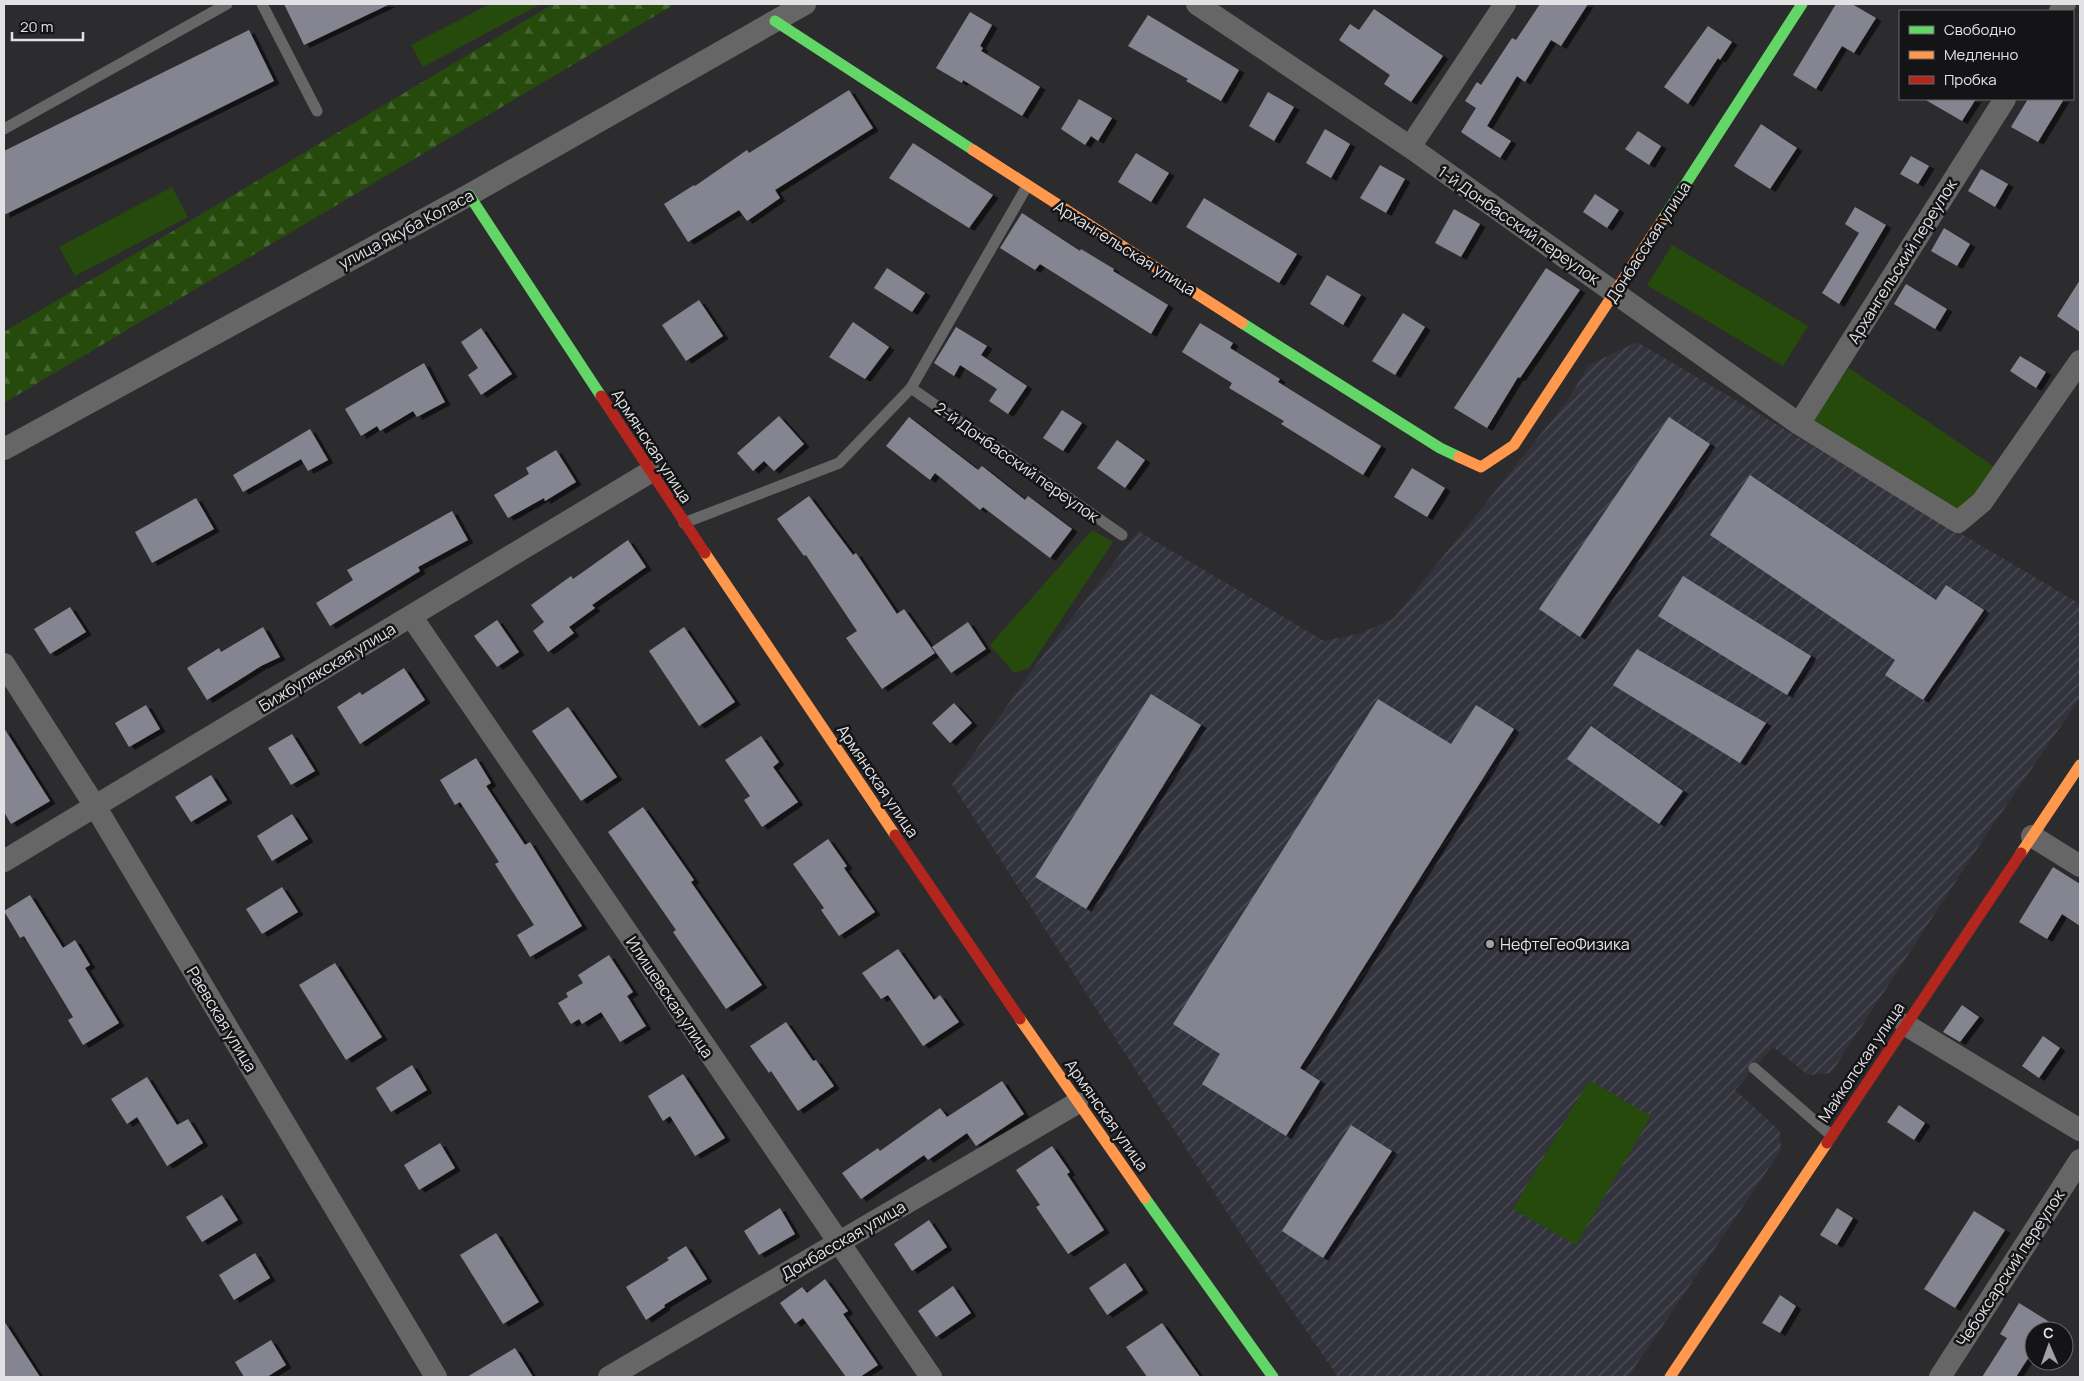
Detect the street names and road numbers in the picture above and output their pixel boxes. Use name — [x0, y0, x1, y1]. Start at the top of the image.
street label: 1-й Донбасский переулок — [1434, 161, 1605, 290]
street label: Архангельский переулок — [1842, 174, 1962, 348]
street label: Донбасская улица — [1601, 177, 1695, 307]
street label: улица Якуба Коласа — [334, 184, 478, 274]
street label: Архангельская улица — [1050, 195, 1200, 301]
street label: Армянская улица — [607, 385, 697, 507]
street label: 2-й Донбасский переулок — [931, 397, 1104, 528]
street label: Бижбулякская улица — [255, 617, 399, 717]
street label: Армянская улица — [832, 720, 924, 842]
street label: Илишевская улица — [621, 932, 719, 1062]
street label: Раевская улица — [182, 962, 262, 1076]
street label: Майкопская улица — [1813, 998, 1909, 1126]
street label: Армянская улица — [1060, 1055, 1154, 1175]
street label: Чебоксарский переулок — [1951, 1184, 2070, 1351]
street label: Донбасская улица — [777, 1195, 909, 1285]

